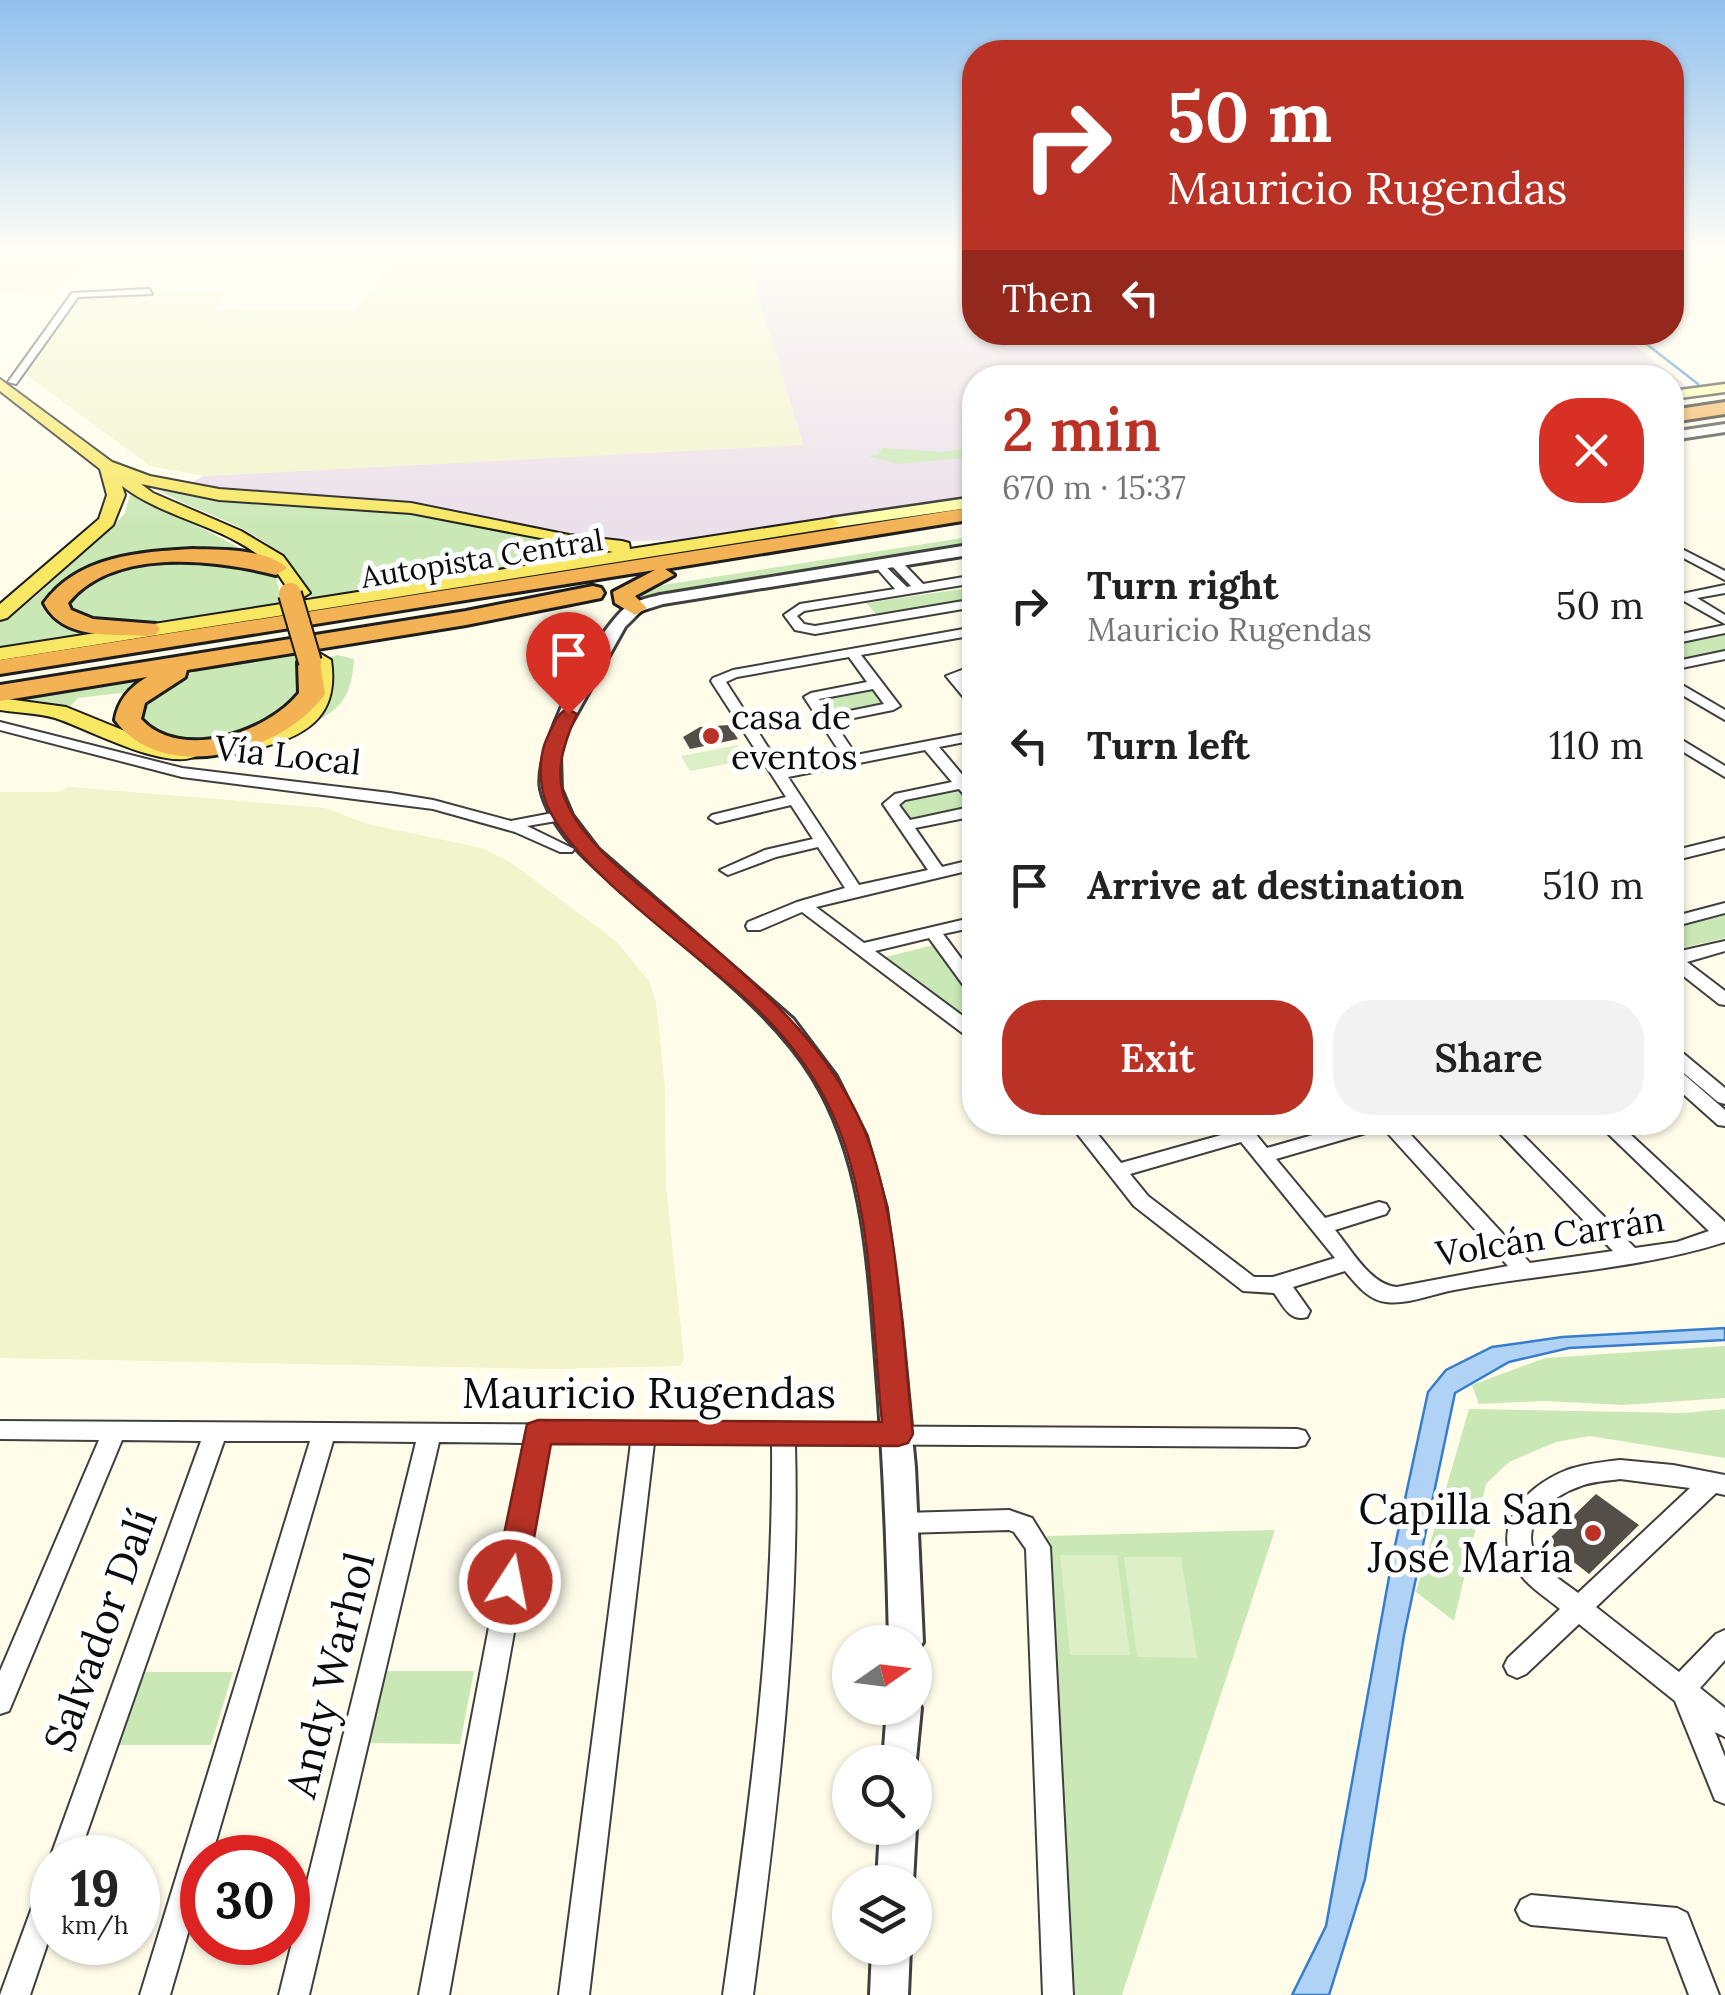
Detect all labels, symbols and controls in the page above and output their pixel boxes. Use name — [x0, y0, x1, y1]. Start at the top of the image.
text: 50 m — [1167, 72, 1332, 161]
icon: right — [1002, 80, 1132, 210]
text: Mauricio Rugendas — [1167, 159, 1567, 216]
icon: left — [1113, 270, 1168, 325]
text: Then — [1002, 274, 1093, 322]
text: 2 min — [1002, 391, 1161, 467]
button: close — [1539, 398, 1644, 503]
text: 670 m · 15:37 — [1002, 467, 1186, 508]
street label: Autopista Central — [357, 520, 606, 596]
text: Turn right — [1087, 561, 1278, 609]
icon: right — [1002, 578, 1057, 633]
text: 50 m — [1556, 581, 1644, 629]
text: Mauricio Rugendas — [1087, 609, 1372, 650]
pin — [526, 612, 611, 715]
icon: arrive — [541, 627, 596, 682]
place label: casa de eventos — [731, 694, 857, 779]
icon: left — [1002, 718, 1057, 773]
text: Turn left — [1087, 721, 1250, 769]
text: 110 m — [1549, 721, 1644, 769]
street label: Vía Local — [212, 725, 363, 785]
marker: casa de eventos — [700, 725, 722, 747]
icon: arrive — [1002, 858, 1057, 913]
text: Arrive at destination — [1087, 861, 1464, 909]
text: 510 m — [1542, 861, 1644, 909]
button: Exit — [1002, 1000, 1313, 1115]
button: Share — [1333, 1000, 1644, 1115]
street label: Volcán Carrán — [1432, 1196, 1667, 1276]
street label: Mauricio Rugendas — [462, 1366, 836, 1420]
place label: Capilla San José María — [1359, 1482, 1573, 1584]
street label: Salvador Dalí — [31, 1501, 169, 1759]
marker: Capilla San José María — [1582, 1522, 1604, 1544]
position arrow — [458, 1530, 562, 1634]
street label: Andy Warhol — [273, 1547, 387, 1804]
north arrow — [832, 1625, 932, 1725]
map controls — [832, 1625, 932, 1965]
button: search — [832, 1745, 932, 1845]
speed limit sign: 30 — [180, 1835, 310, 1965]
text: 19 — [70, 1856, 120, 1920]
button: layers — [832, 1865, 932, 1965]
text: km/h — [61, 1909, 129, 1941]

